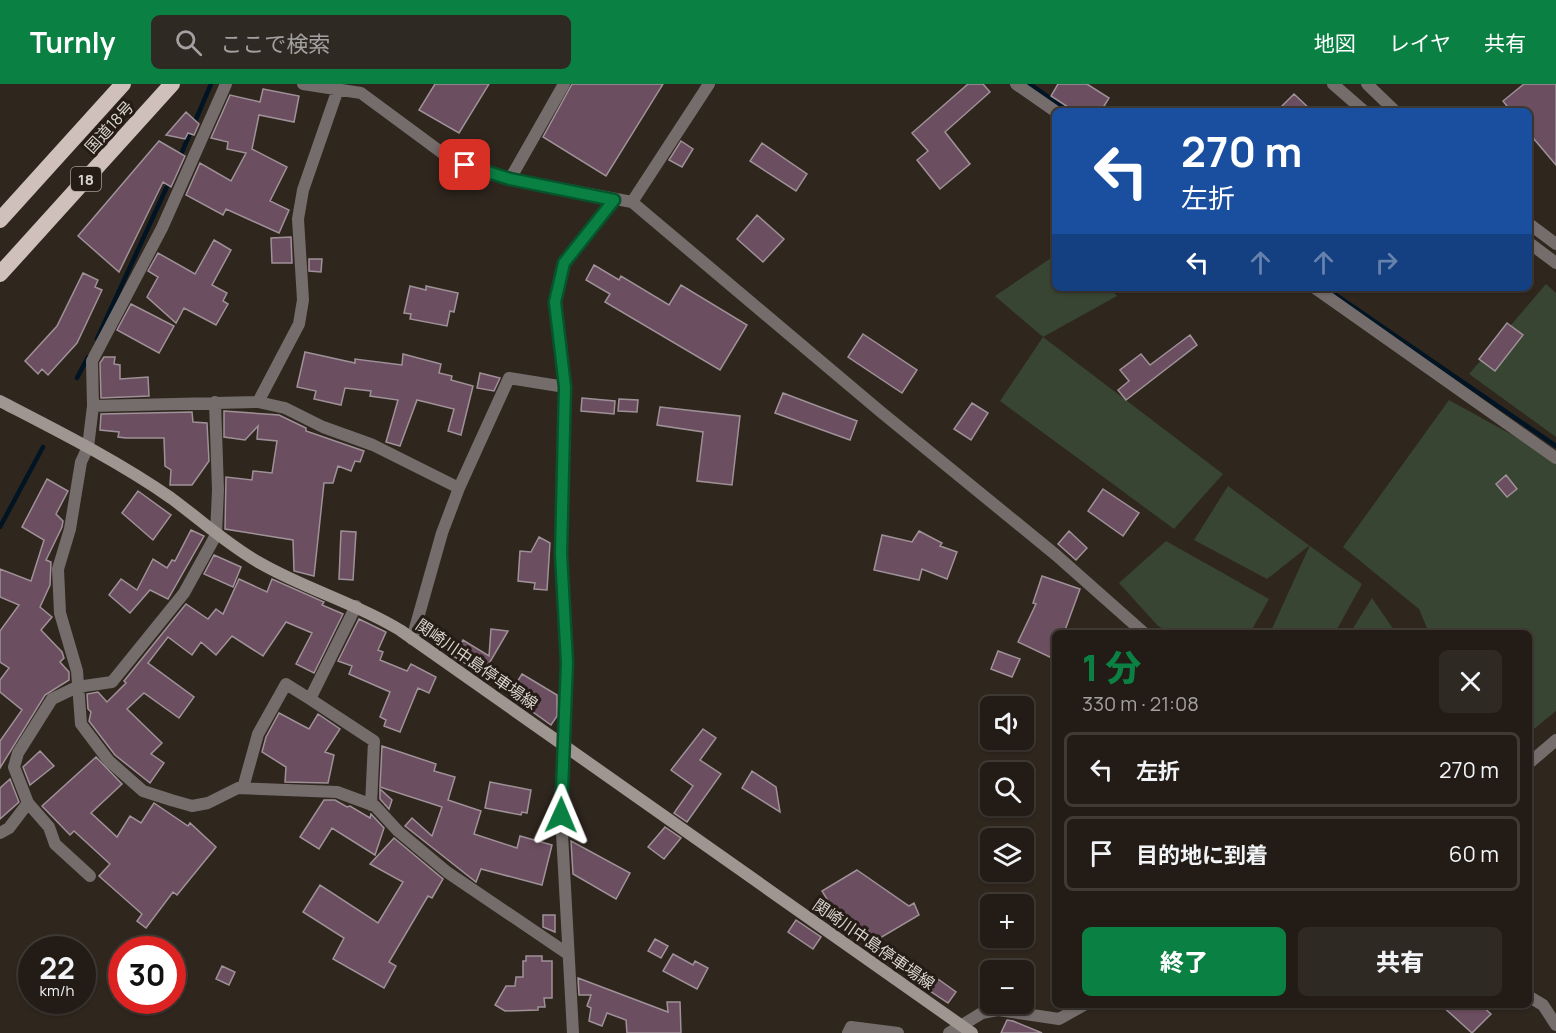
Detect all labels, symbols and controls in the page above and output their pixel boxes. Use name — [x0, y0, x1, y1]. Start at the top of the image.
search box — [151, 15, 571, 69]
text: Turnly — [30, 23, 115, 61]
icon: search — [172, 26, 205, 59]
text: ここで検索 — [220, 29, 330, 59]
text: 地図 — [1314, 29, 1356, 57]
text: レイヤ — [1389, 29, 1451, 57]
text: 共有 — [1484, 29, 1526, 57]
street label: 国道18号 — [80, 96, 138, 158]
text: 270 m — [1181, 122, 1302, 180]
icon: left — [1082, 132, 1160, 210]
pin — [439, 139, 490, 190]
icon: arrive — [448, 148, 481, 181]
road number: 18 — [71, 167, 101, 191]
text: 左折 — [1181, 179, 1235, 216]
icon: left — [1181, 246, 1214, 279]
icon: ahead — [1244, 246, 1277, 279]
icon: ahead — [1307, 246, 1340, 279]
icon: right — [1370, 246, 1403, 279]
street label: 関崎川中島停車場線 — [412, 614, 542, 714]
text: 1 分 — [1082, 643, 1142, 692]
button: close — [1439, 650, 1502, 713]
text: 330 m · 21:08 — [1082, 690, 1199, 717]
map controls — [980, 696, 1034, 1014]
button: sound — [980, 696, 1034, 750]
icon: left — [1085, 753, 1118, 786]
text: 270 m — [1439, 755, 1499, 785]
text: 左折 — [1136, 756, 1180, 786]
button: search — [980, 762, 1034, 816]
position arrow — [529, 783, 593, 847]
button: layers — [980, 828, 1034, 882]
icon: arrive — [1085, 837, 1118, 870]
text: 60 m — [1449, 839, 1499, 869]
text: 目的地に到着 — [1136, 840, 1268, 870]
street label: 関崎川中島停車場線 — [809, 894, 939, 994]
button: + — [980, 894, 1034, 948]
button: 終了 — [1082, 927, 1286, 996]
button: 共有 — [1298, 927, 1502, 996]
speed limit sign: 30 — [108, 936, 186, 1014]
text: 22 — [39, 947, 75, 988]
button: − — [980, 960, 1034, 1014]
text: km/h — [40, 980, 74, 1001]

